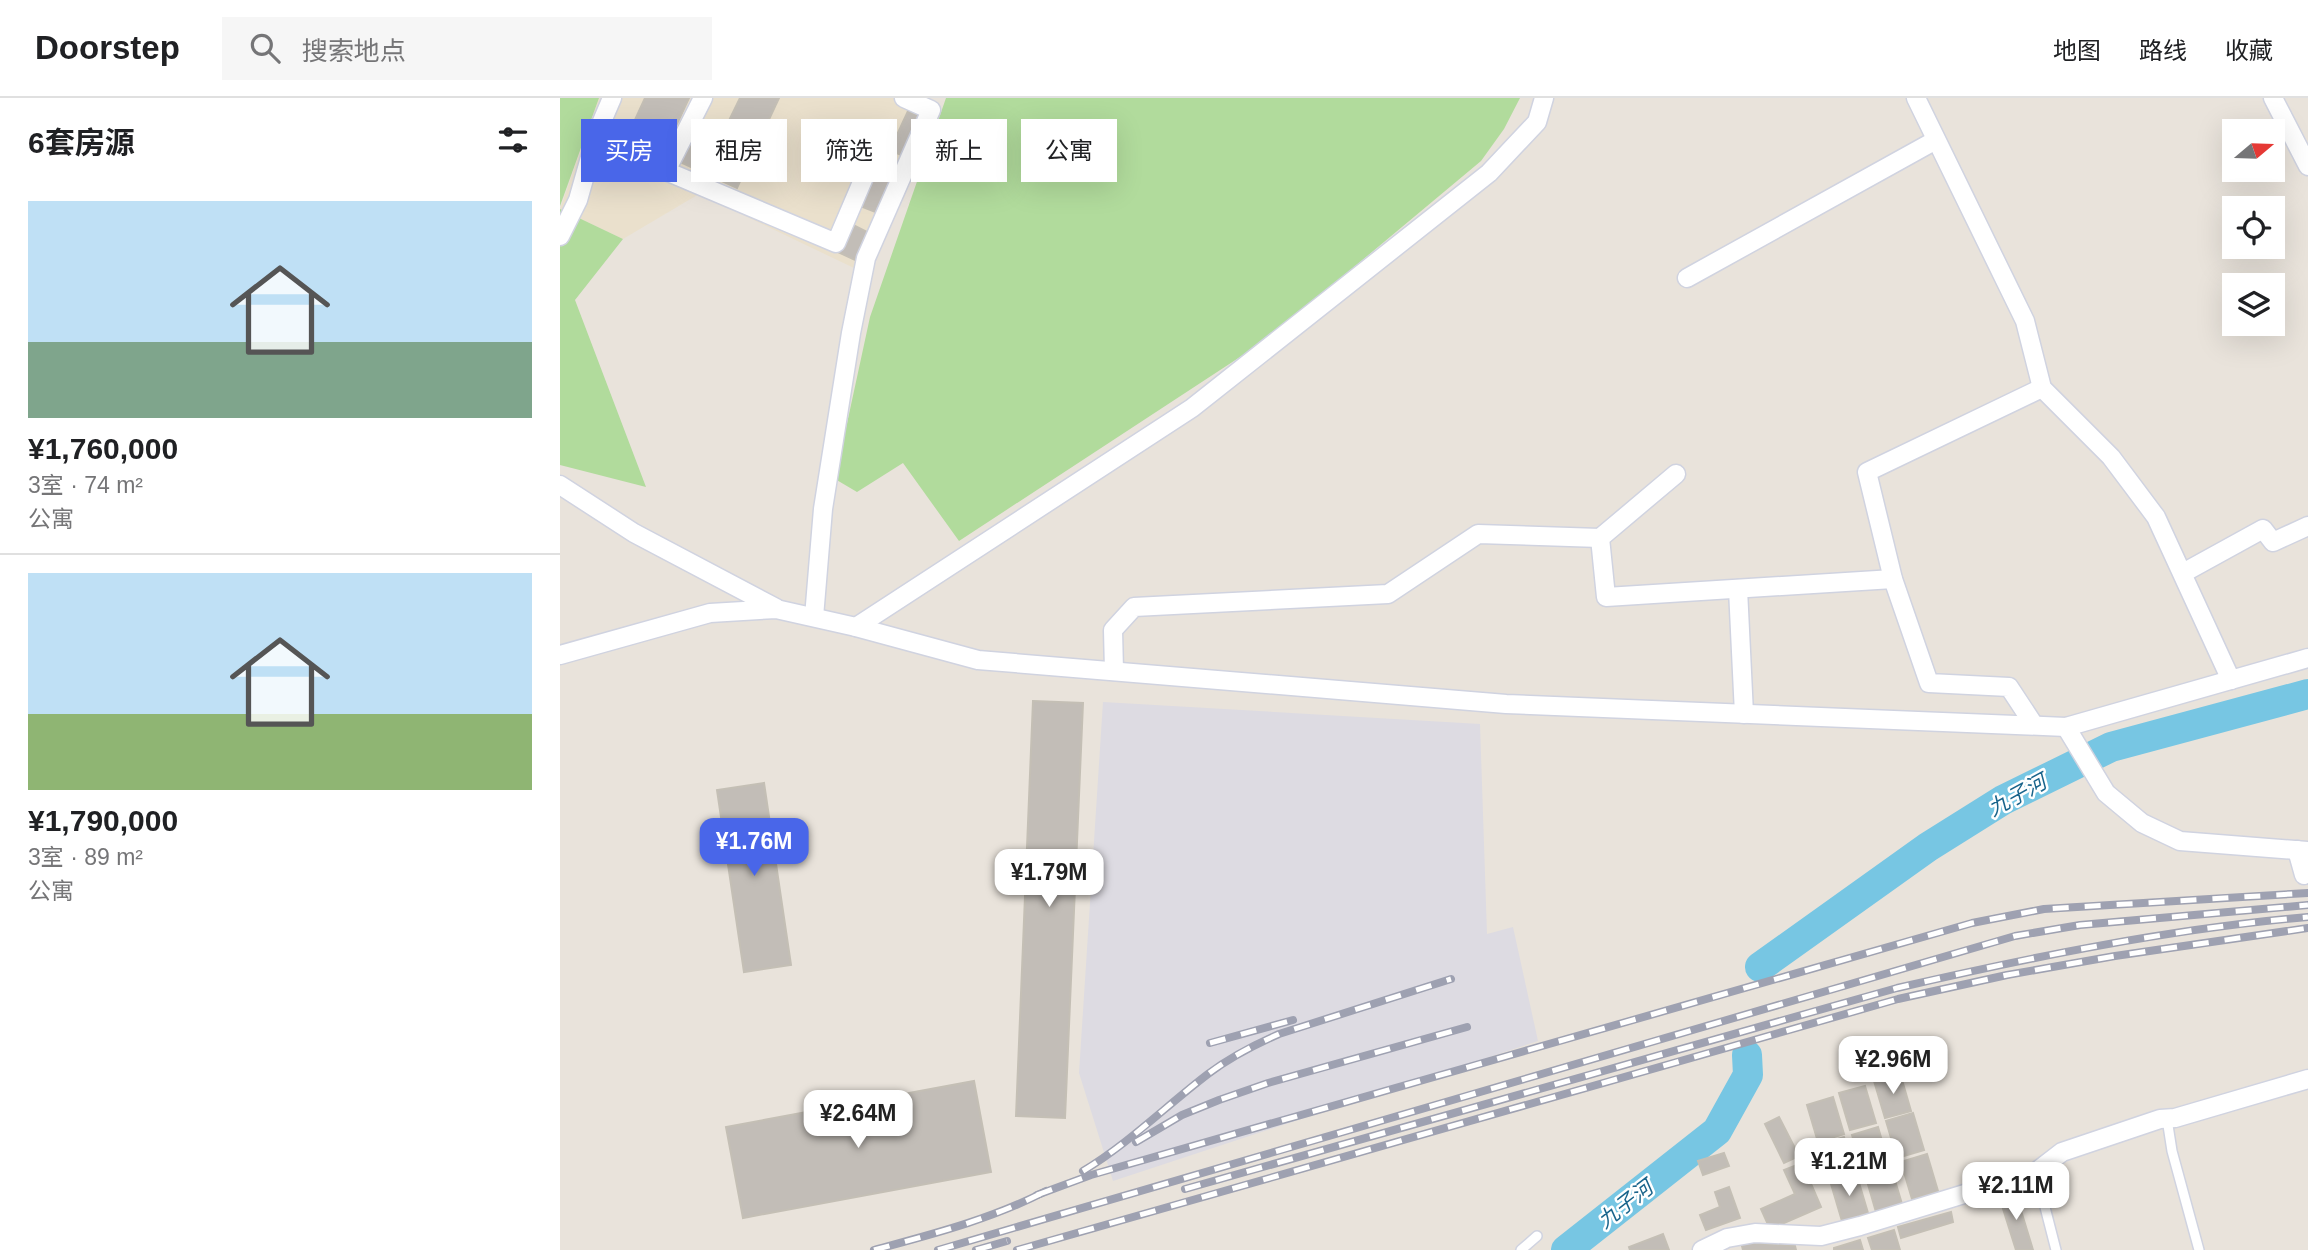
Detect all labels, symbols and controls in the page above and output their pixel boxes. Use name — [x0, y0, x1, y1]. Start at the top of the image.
search box — [222, 17, 712, 80]
text: Doorstep — [35, 29, 180, 66]
icon: search — [246, 29, 284, 67]
text: 搜索地点 — [302, 36, 406, 66]
text: 地图 — [2053, 37, 2101, 64]
text: 路线 — [2139, 37, 2187, 64]
text: 收藏 — [2225, 37, 2273, 64]
chip: 买房 — [581, 119, 677, 182]
chip: 租房 — [691, 119, 787, 182]
chip: 筛选 — [801, 119, 897, 182]
chip: 新上 — [911, 119, 1007, 182]
chip: 公寓 — [1021, 119, 1117, 182]
north arrow — [2222, 119, 2286, 182]
map controls — [2222, 119, 2285, 336]
icon: filters — [494, 121, 532, 159]
text: 6套房源 — [28, 126, 135, 159]
button: locate — [2222, 196, 2285, 259]
icon: home — [217, 247, 343, 373]
button: layers — [2222, 273, 2285, 336]
text: ¥1,760,000 — [28, 432, 178, 465]
text: 3室 · 74 m² — [28, 472, 143, 498]
text: 公寓 — [28, 506, 74, 532]
icon: home — [217, 619, 343, 745]
water label: 九子河 — [1984, 768, 2054, 820]
text: ¥1,790,000 — [28, 804, 178, 837]
pin: ¥1.76M — [697, 818, 811, 878]
text: ¥1.76M — [716, 828, 792, 854]
text: 3室 · 89 m² — [28, 844, 143, 870]
pin: ¥1.79M — [992, 850, 1106, 909]
text: ¥1.79M — [1011, 859, 1087, 885]
text: 公寓 — [28, 878, 74, 904]
pin: ¥2.96M — [1836, 1037, 1950, 1096]
text: ¥2.96M — [1855, 1046, 1931, 1072]
pin: ¥2.64M — [801, 1090, 915, 1150]
text: ¥2.64M — [820, 1100, 896, 1126]
pin: ¥1.21M — [1792, 1138, 1906, 1198]
text: ¥1.21M — [1811, 1148, 1887, 1174]
pin: ¥2.11M — [1959, 1162, 2073, 1222]
text: ¥2.11M — [1978, 1172, 2054, 1198]
water label: 九子河 — [1593, 1173, 1660, 1232]

